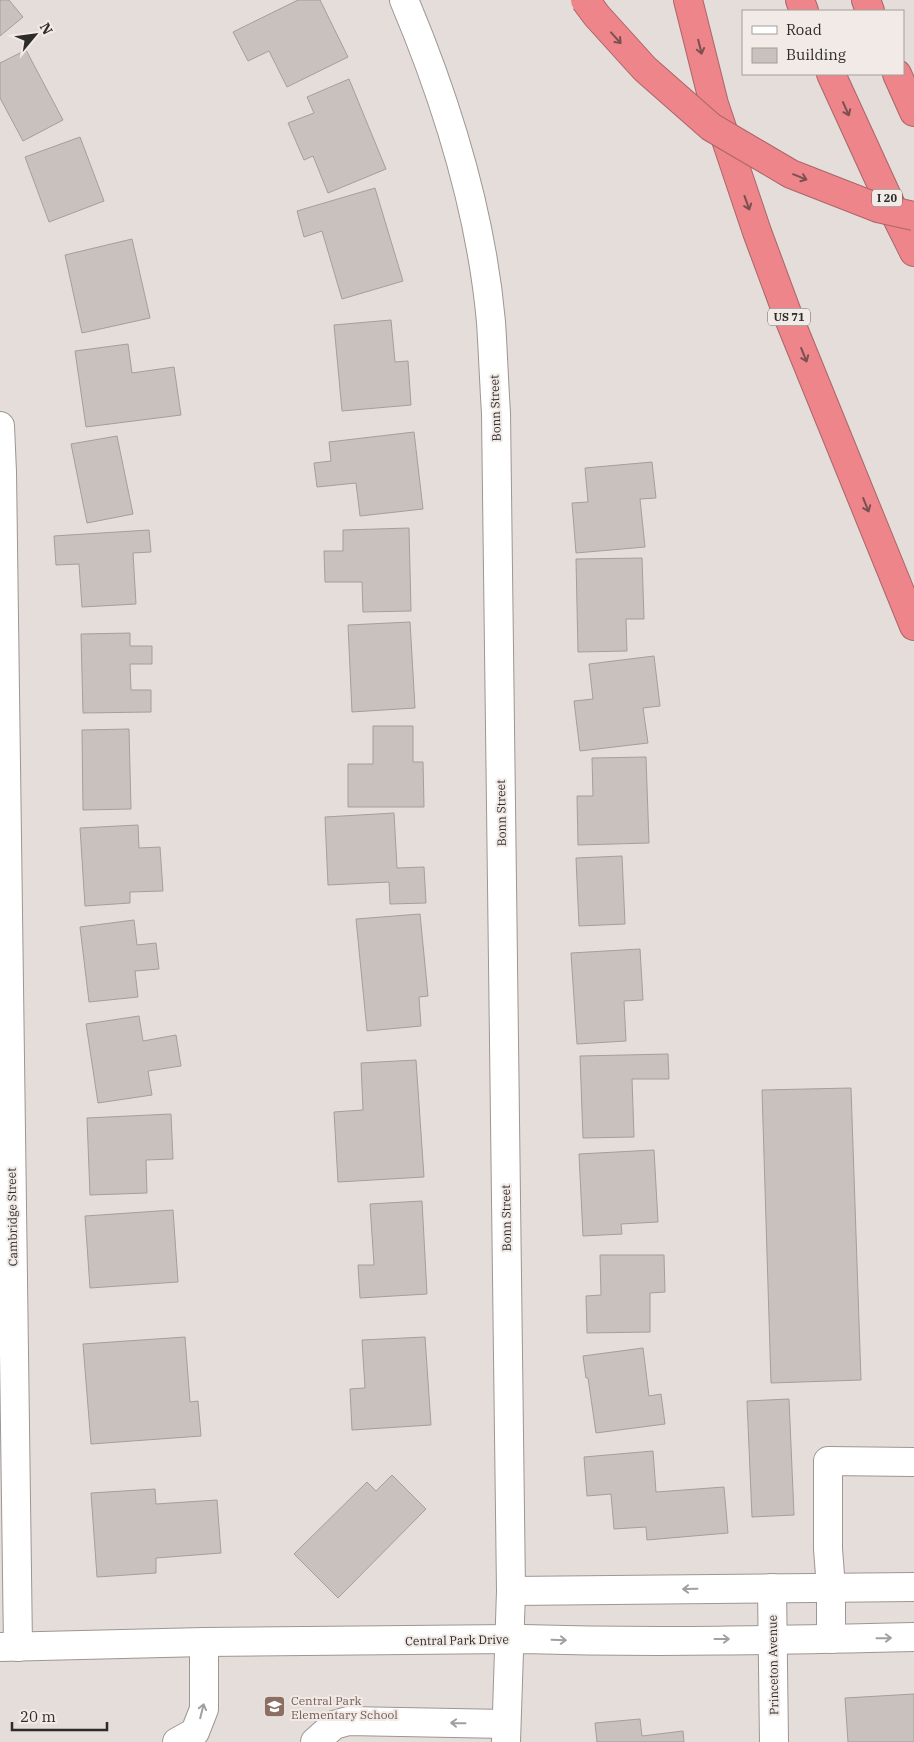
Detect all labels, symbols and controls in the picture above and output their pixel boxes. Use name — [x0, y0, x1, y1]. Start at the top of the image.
north arrow — [10, 10, 60, 60]
legend — [742, 10, 904, 75]
text: N — [36, 19, 57, 38]
text: Road — [786, 20, 822, 39]
one-way arrow — [610, 31, 622, 44]
one-way arrow — [696, 39, 705, 55]
text: Building — [786, 45, 846, 64]
one-way arrow — [841, 101, 851, 116]
one-way arrow — [791, 173, 807, 182]
road number: I 20 — [872, 190, 902, 207]
one-way arrow — [743, 195, 752, 210]
road number: US 71 — [768, 308, 810, 326]
one-way arrow — [800, 347, 810, 362]
street label: Bonn Street — [486, 374, 504, 442]
one-way arrow — [862, 497, 871, 512]
street label: Bonn Street — [493, 780, 509, 846]
street label: Cambridge Street — [4, 1168, 20, 1266]
street label: Bonn Street — [498, 1185, 514, 1251]
one-way arrow — [683, 1584, 699, 1594]
street label: Princeton Avenue — [765, 1615, 781, 1715]
street label: Central Park Drive — [405, 1632, 509, 1648]
one-way arrow — [876, 1633, 892, 1643]
one-way arrow — [551, 1635, 567, 1645]
one-way arrow — [714, 1635, 730, 1644]
place label: Central Park Elementary School — [291, 1693, 398, 1722]
school or university icon: Central Park Elementary School — [263, 1695, 287, 1719]
scale bar — [12, 1700, 108, 1732]
one-way arrow — [198, 1703, 207, 1719]
text: 20 m — [20, 1707, 56, 1726]
one-way arrow — [450, 1718, 466, 1728]

